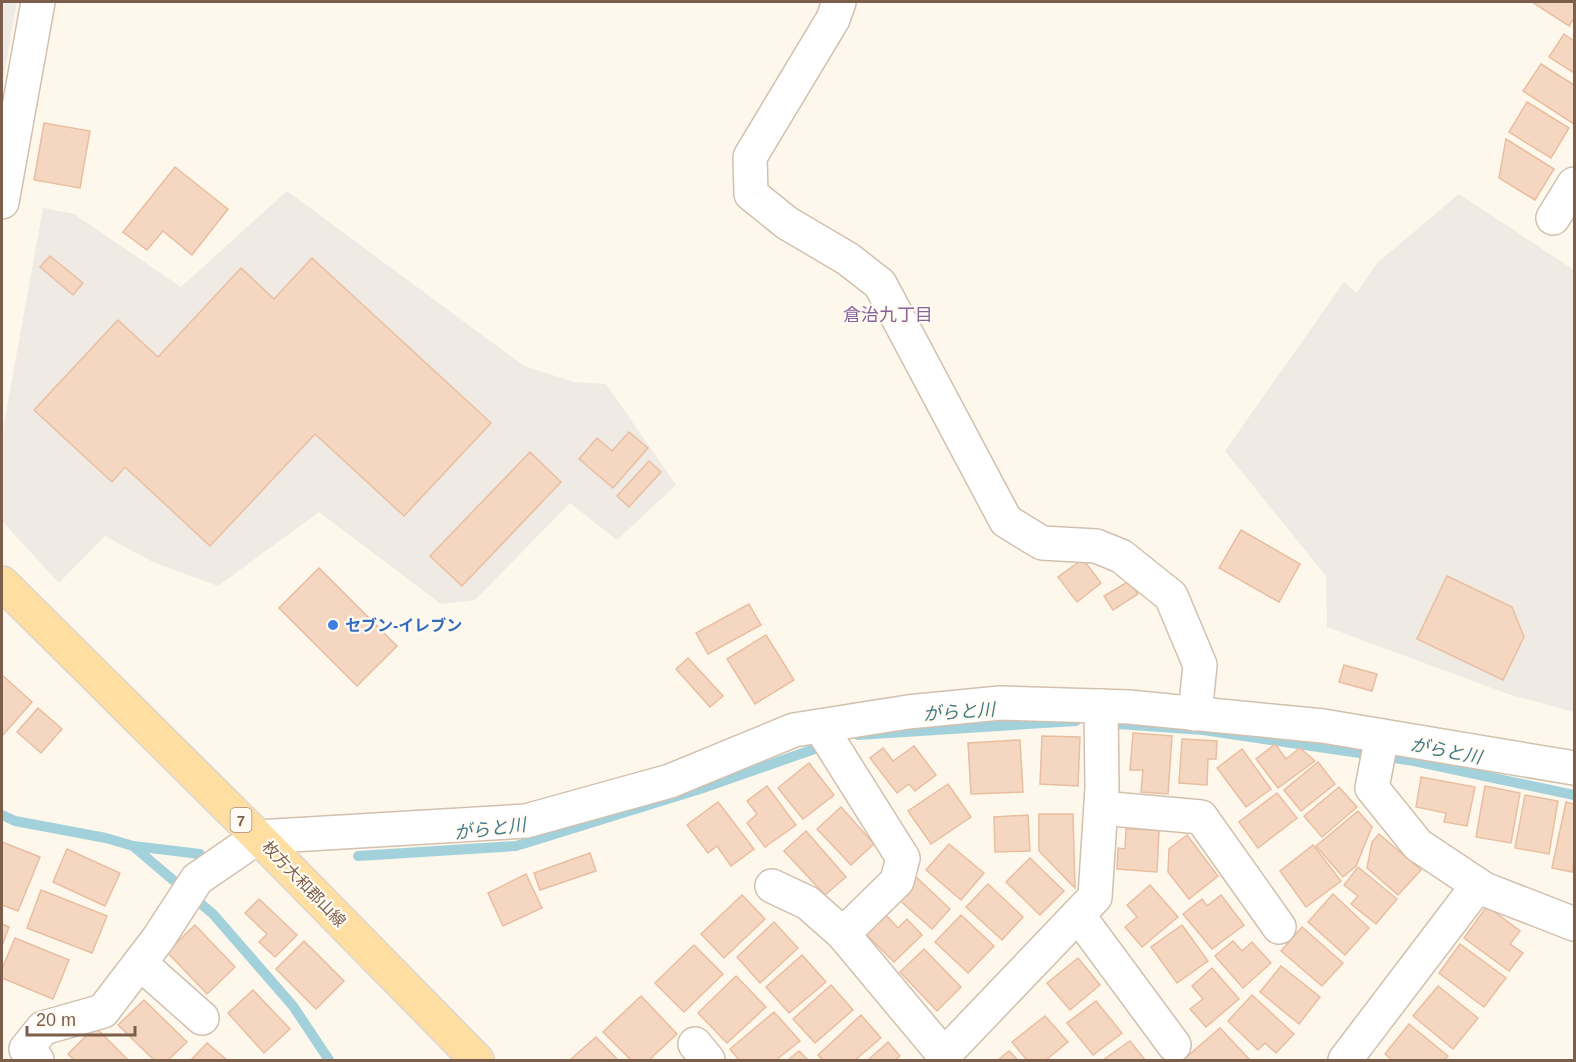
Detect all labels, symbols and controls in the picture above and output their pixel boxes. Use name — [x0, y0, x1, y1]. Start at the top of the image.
district label: 倉治九丁目 — [843, 305, 933, 325]
place label: セブン-イレブン — [345, 617, 462, 634]
marker: セブン-イレブン — [326, 618, 340, 632]
water label: がらと川 — [922, 699, 998, 724]
water label: がらと川 — [1409, 734, 1485, 768]
road number: 7 — [230, 808, 252, 832]
water label: がらと川 — [453, 814, 529, 843]
street label: 枚方大和郡山線 — [259, 838, 349, 930]
scale bar — [27, 999, 135, 1037]
text: 20 m — [36, 1010, 76, 1030]

